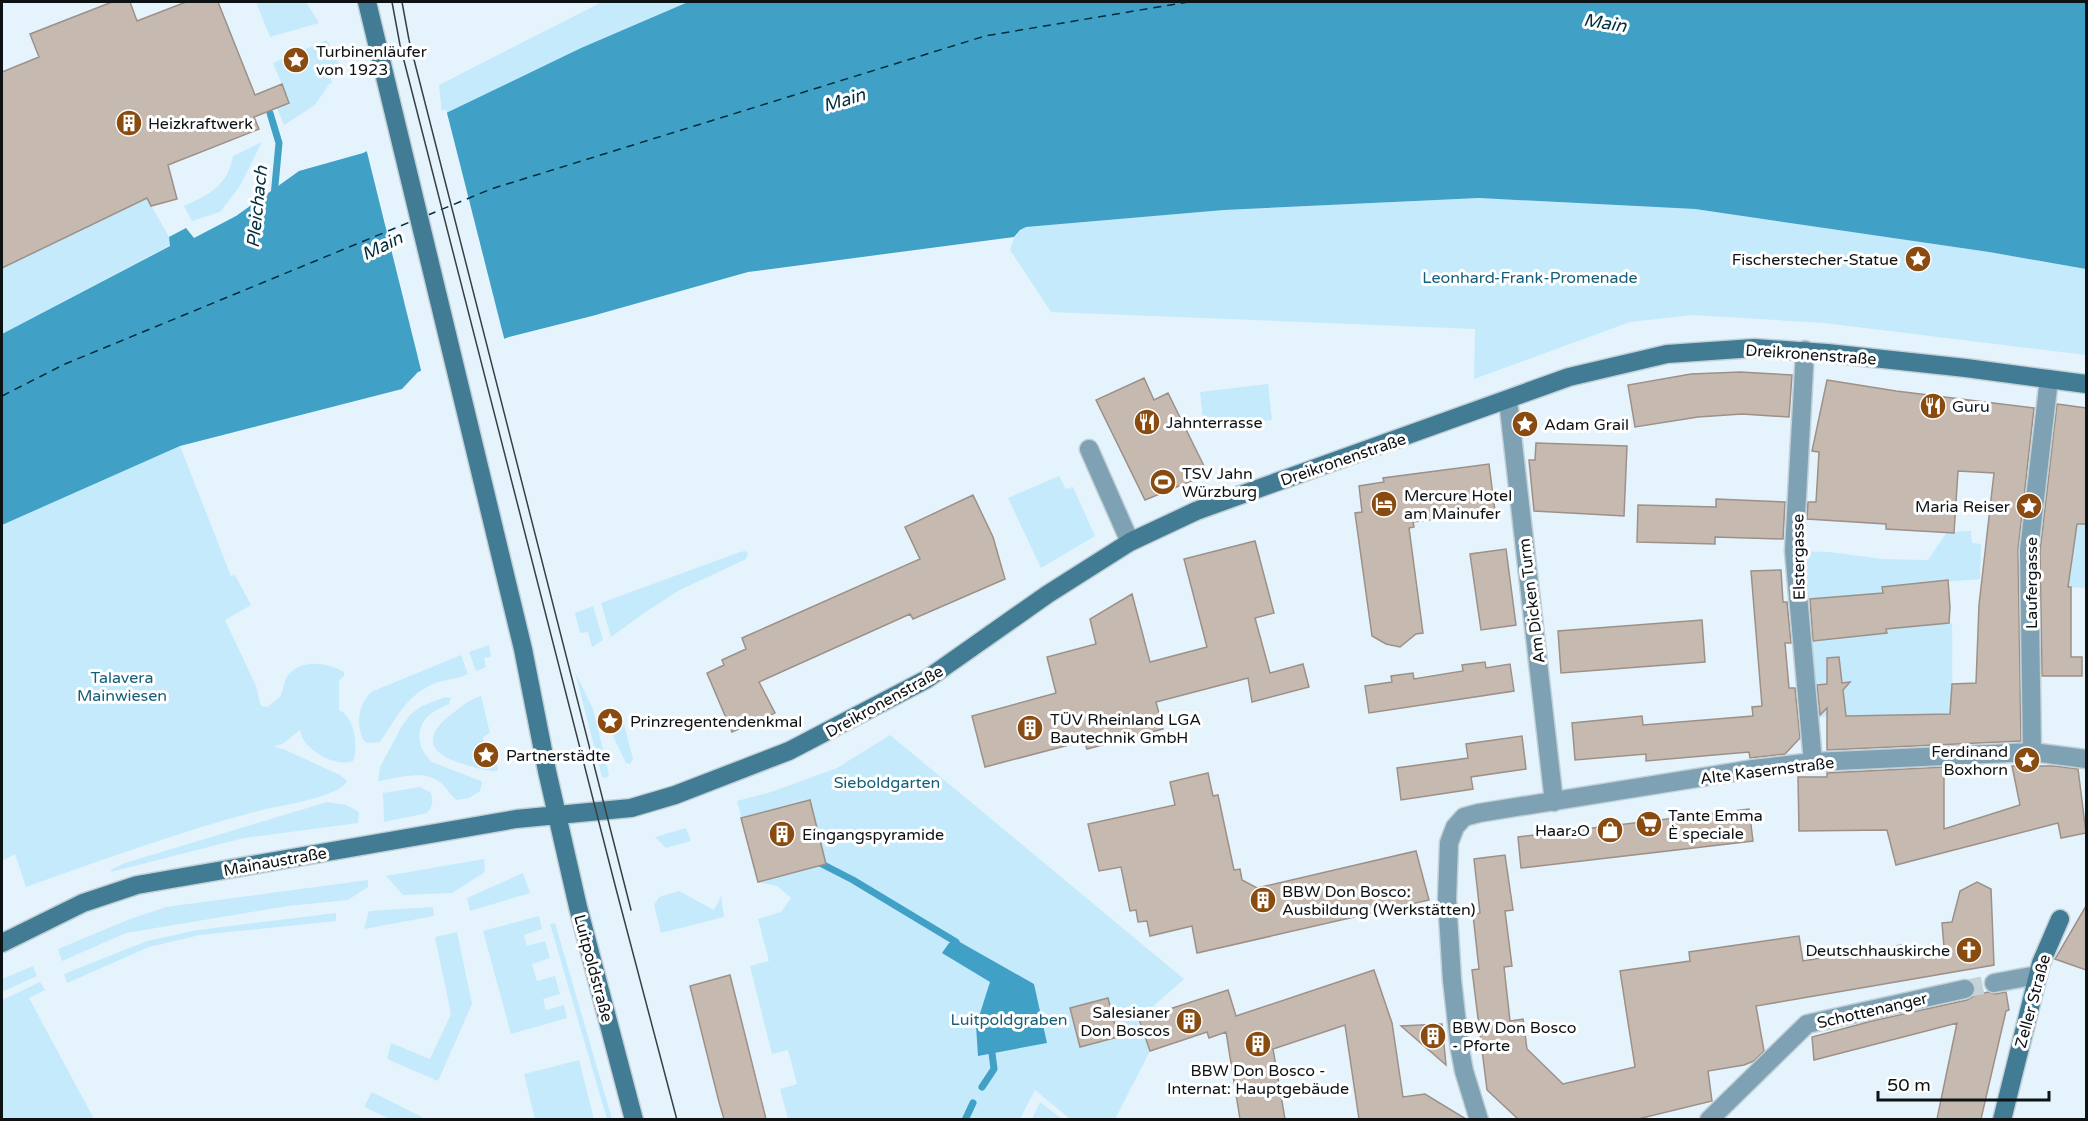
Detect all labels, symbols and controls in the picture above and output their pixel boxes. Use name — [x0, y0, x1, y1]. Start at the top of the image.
water label: Main — [1582, 9, 1629, 37]
place label: Turbinenläufer von 1923 — [316, 42, 428, 80]
place icon: Turbinenläufer von 1923 — [281, 45, 311, 75]
water label: Main — [820, 83, 869, 116]
building icon: Heizkraftwerk — [114, 108, 144, 138]
place label: Heizkraftwerk — [148, 114, 253, 134]
water label: Pleichach — [242, 164, 272, 249]
water label: Main — [358, 226, 407, 265]
place icon: Fischerstecher-Statue — [1903, 244, 1933, 274]
place label: Fischerstecher-Statue — [1732, 250, 1898, 270]
park label: Leonhard-Frank-Promenade — [1422, 268, 1638, 288]
street label: Dreikronenstraße — [1745, 340, 1877, 370]
restaurant icon: Guru — [1918, 391, 1948, 421]
place label: Guru — [1952, 397, 1990, 417]
restaurant icon: Jahnterrasse — [1132, 407, 1162, 437]
place icon: Adam Grail — [1510, 409, 1540, 439]
place label: Jahnterrasse — [1166, 413, 1262, 433]
place label: Adam Grail — [1544, 415, 1629, 435]
street label: Dreikronenstraße — [1278, 429, 1409, 491]
place label: TSV Jahn Würzburg — [1182, 464, 1257, 502]
sports icon: TSV Jahn Würzburg — [1148, 467, 1178, 497]
place label: Mercure Hotel am Mainufer — [1404, 486, 1512, 524]
hotel icon: Mercure Hotel am Mainufer — [1369, 489, 1399, 519]
place icon: Maria Reiser — [2014, 491, 2044, 521]
place label: Maria Reiser — [1915, 497, 2011, 517]
street label: Elstergasse — [1788, 514, 1810, 600]
street label: Am Dicken Turm — [1514, 537, 1550, 665]
street label: Laufergasse — [2022, 537, 2042, 629]
street label: Dreikronenstraße — [822, 661, 947, 742]
park label: Talavera Mainwiesen — [77, 668, 167, 706]
place icon: Prinzregentendenkmal — [595, 706, 625, 736]
place label: TÜV Rheinland LGA Bautechnik GmbH — [1050, 710, 1201, 748]
place label: Prinzregentendenkmal — [630, 712, 802, 732]
building icon: TÜV Rheinland LGA Bautechnik GmbH — [1015, 713, 1045, 743]
place icon: Partnerstädte — [471, 740, 501, 770]
place label: Ferdinand Boxhorn — [1931, 742, 2008, 780]
place icon: Ferdinand Boxhorn — [2012, 745, 2042, 775]
place label: Partnerstädte — [506, 746, 610, 766]
street label: Alte Kasernstraße — [1699, 753, 1835, 789]
park label: Sieboldgarten — [834, 773, 940, 793]
place label: Tante Emma È speciale — [1668, 806, 1763, 844]
supermarket icon: Tante Emma È speciale — [1634, 809, 1664, 839]
shop icon: Haar₂O — [1595, 815, 1625, 845]
building icon: Eingangspyramide — [767, 819, 797, 849]
place label: Haar₂O — [1535, 821, 1590, 841]
place label: Eingangspyramide — [802, 825, 944, 845]
street label: Mainaustraße — [222, 843, 328, 881]
place label: BBW Don Bosco: Ausbildung (Werkstätten) — [1282, 882, 1475, 920]
building icon: BBW Don Bosco: Ausbildung (Werkstätten) — [1248, 885, 1278, 915]
street label: Luitpoldstraße — [569, 912, 617, 1024]
church icon: Deutschhauskirche — [1954, 935, 1984, 965]
place label: Deutschhauskirche — [1805, 941, 1950, 961]
street label: Zeller Straße — [2011, 952, 2055, 1050]
street label: Schottenanger — [1815, 988, 1930, 1033]
place label: Salesianer Don Boscos — [1080, 1003, 1171, 1041]
building icon: Salesianer Don Boscos — [1174, 1006, 1204, 1036]
park label: Luitpoldgraben — [950, 1010, 1068, 1030]
place label: BBW Don Bosco - Pforte — [1452, 1018, 1576, 1056]
building icon: BBW Don Bosco - Pforte — [1418, 1021, 1448, 1051]
building icon: BBW Don Bosco - Internat: Hauptgebäude — [1243, 1029, 1273, 1059]
place label: BBW Don Bosco - Internat: Hauptgebäude — [1167, 1061, 1349, 1099]
scale bar — [1878, 1064, 2049, 1102]
text: 50 m — [1887, 1074, 1931, 1096]

